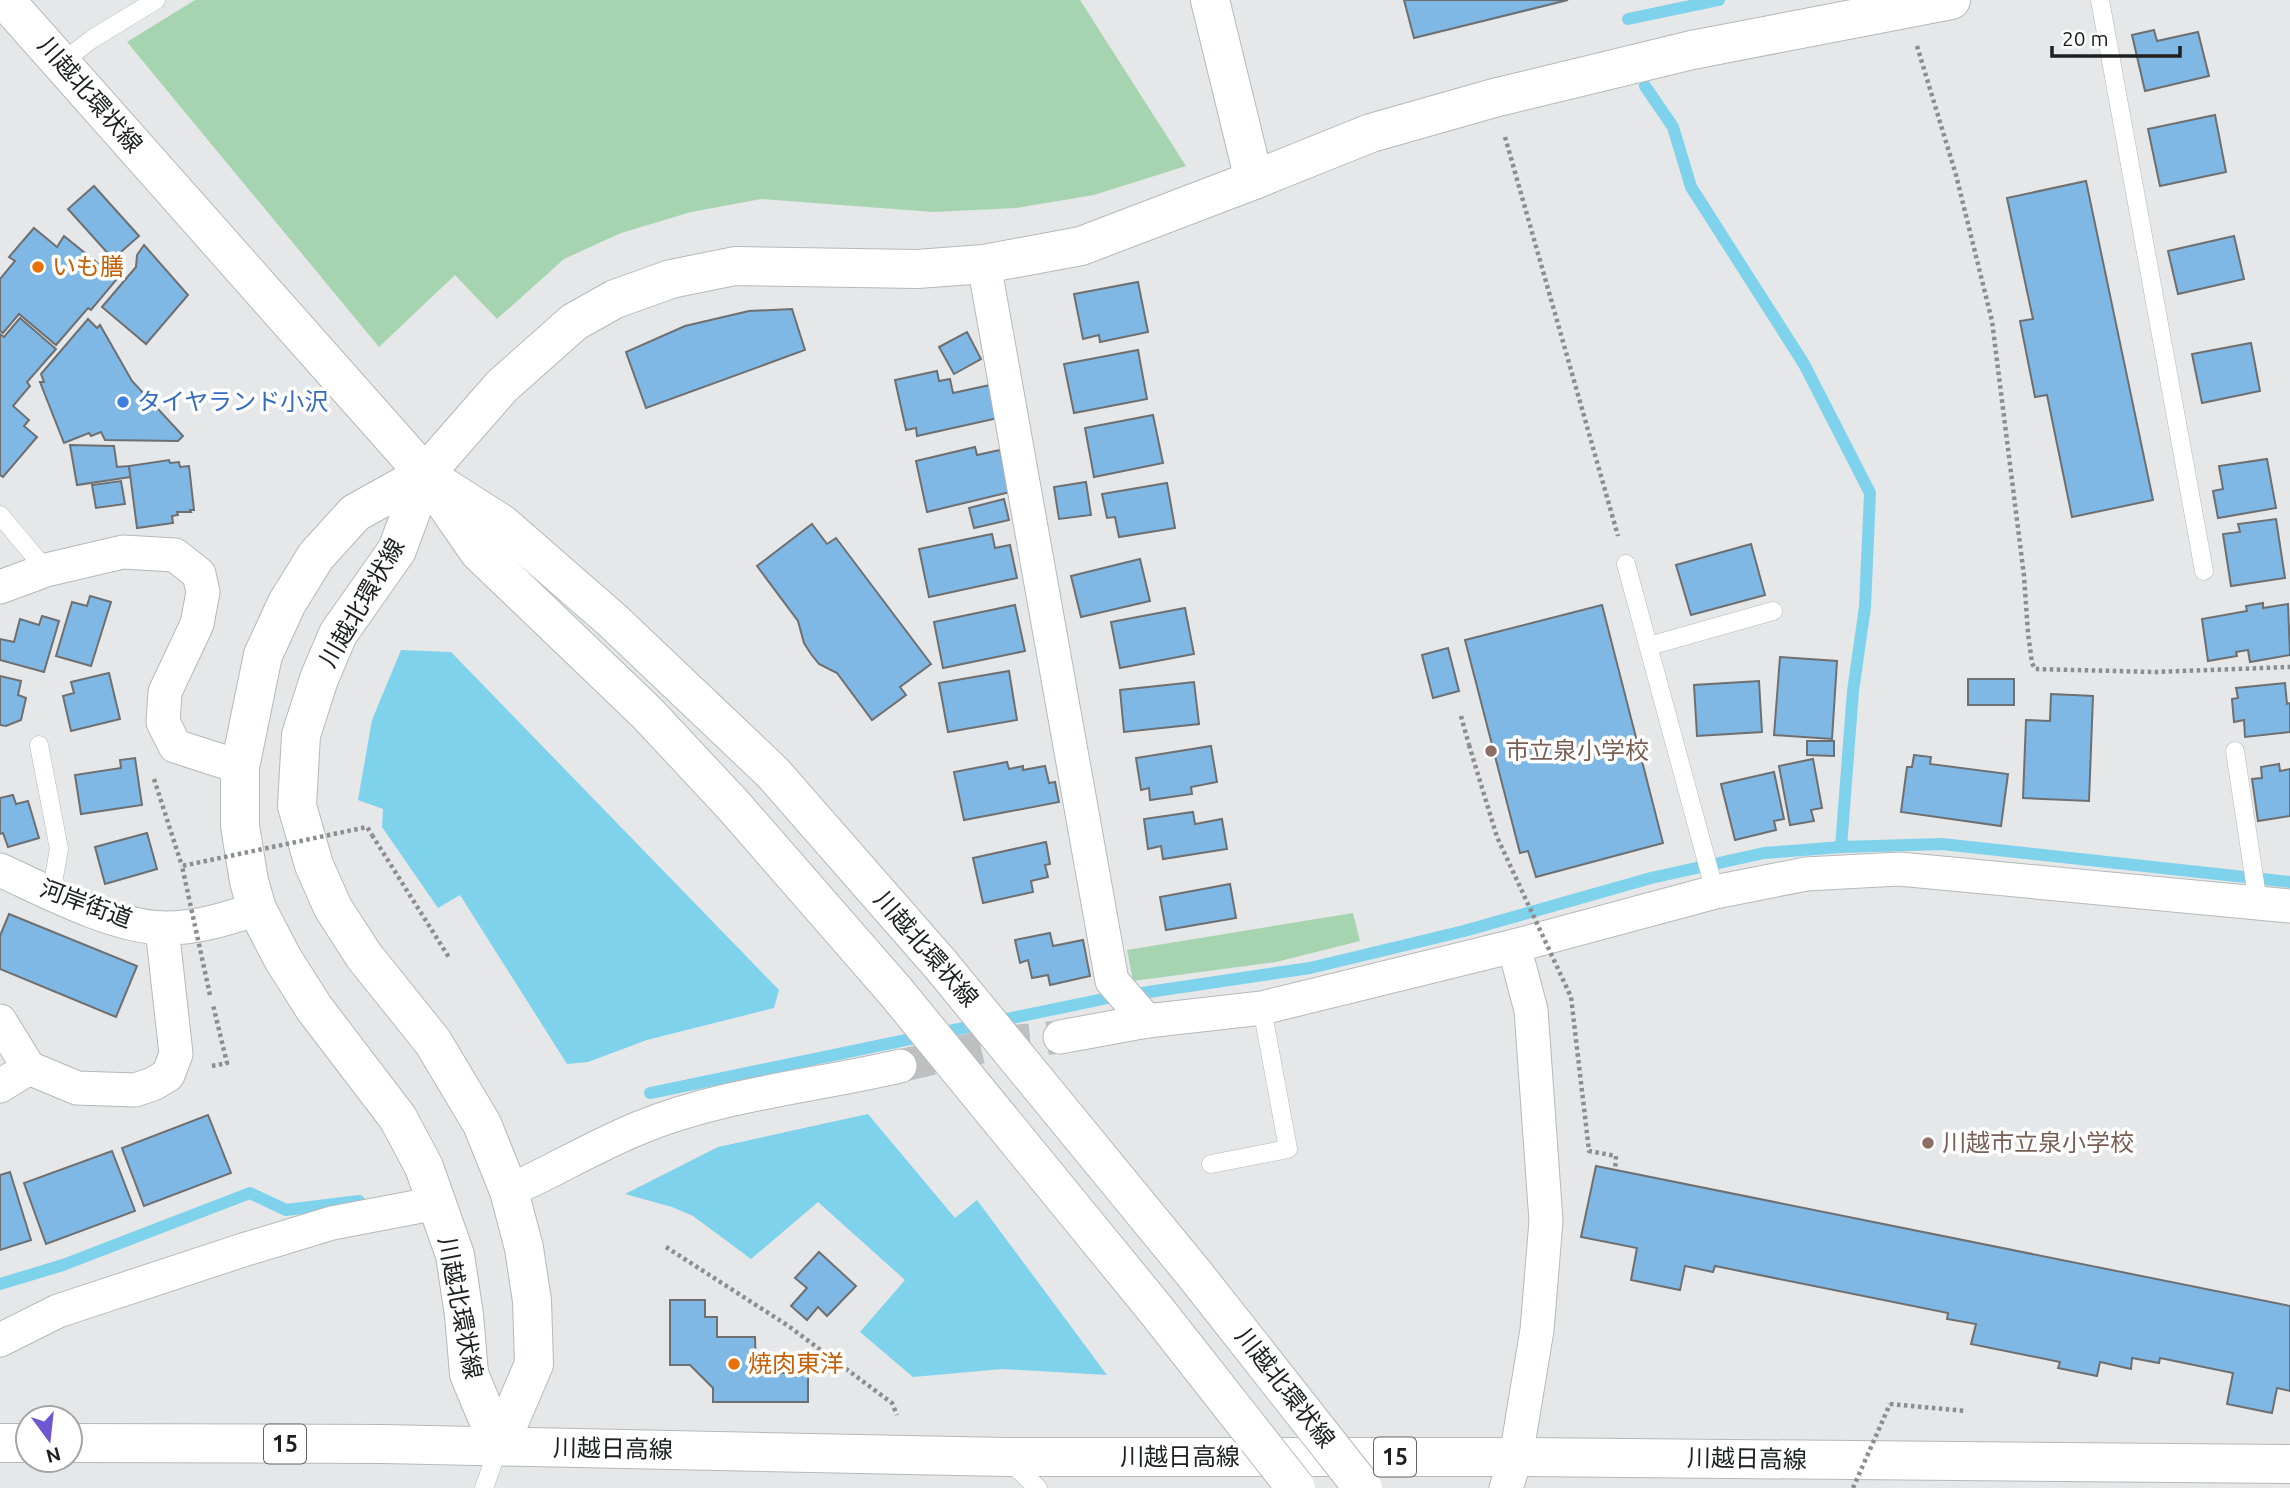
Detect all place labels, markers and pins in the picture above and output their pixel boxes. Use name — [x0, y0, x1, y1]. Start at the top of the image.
place label: いも膳 — [52, 253, 124, 280]
marker: いも膳 — [30, 259, 46, 275]
place label: タイヤランド小沢 — [137, 388, 328, 415]
marker: タイヤランド小沢 — [115, 394, 131, 410]
place label: 市立泉小学校 — [1505, 737, 1649, 764]
marker: 市立泉小学校 — [1483, 743, 1499, 759]
place label: 川越市立泉小学校 — [1942, 1129, 2134, 1156]
marker: 川越市立泉小学校 — [1920, 1135, 1936, 1151]
place label: 焼肉東洋 — [748, 1350, 844, 1377]
marker: 焼肉東洋 — [726, 1356, 742, 1372]

